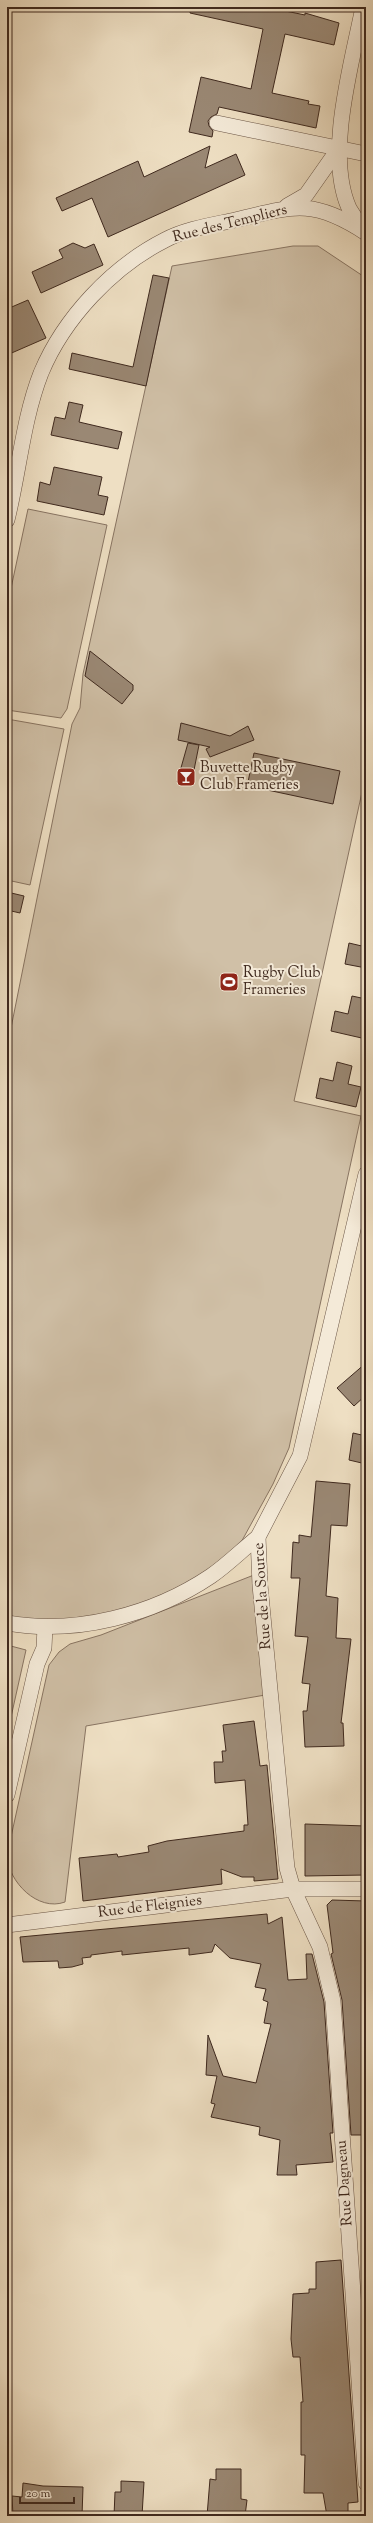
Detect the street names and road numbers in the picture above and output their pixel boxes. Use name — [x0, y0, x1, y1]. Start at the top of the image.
street label: Rue des Templiers — [171, 200, 289, 248]
street label: Rue de la Source — [249, 1542, 277, 1650]
street label: Rue de Fleignies — [97, 1890, 203, 1924]
street label: Rue Dagneau — [331, 2139, 358, 2227]

